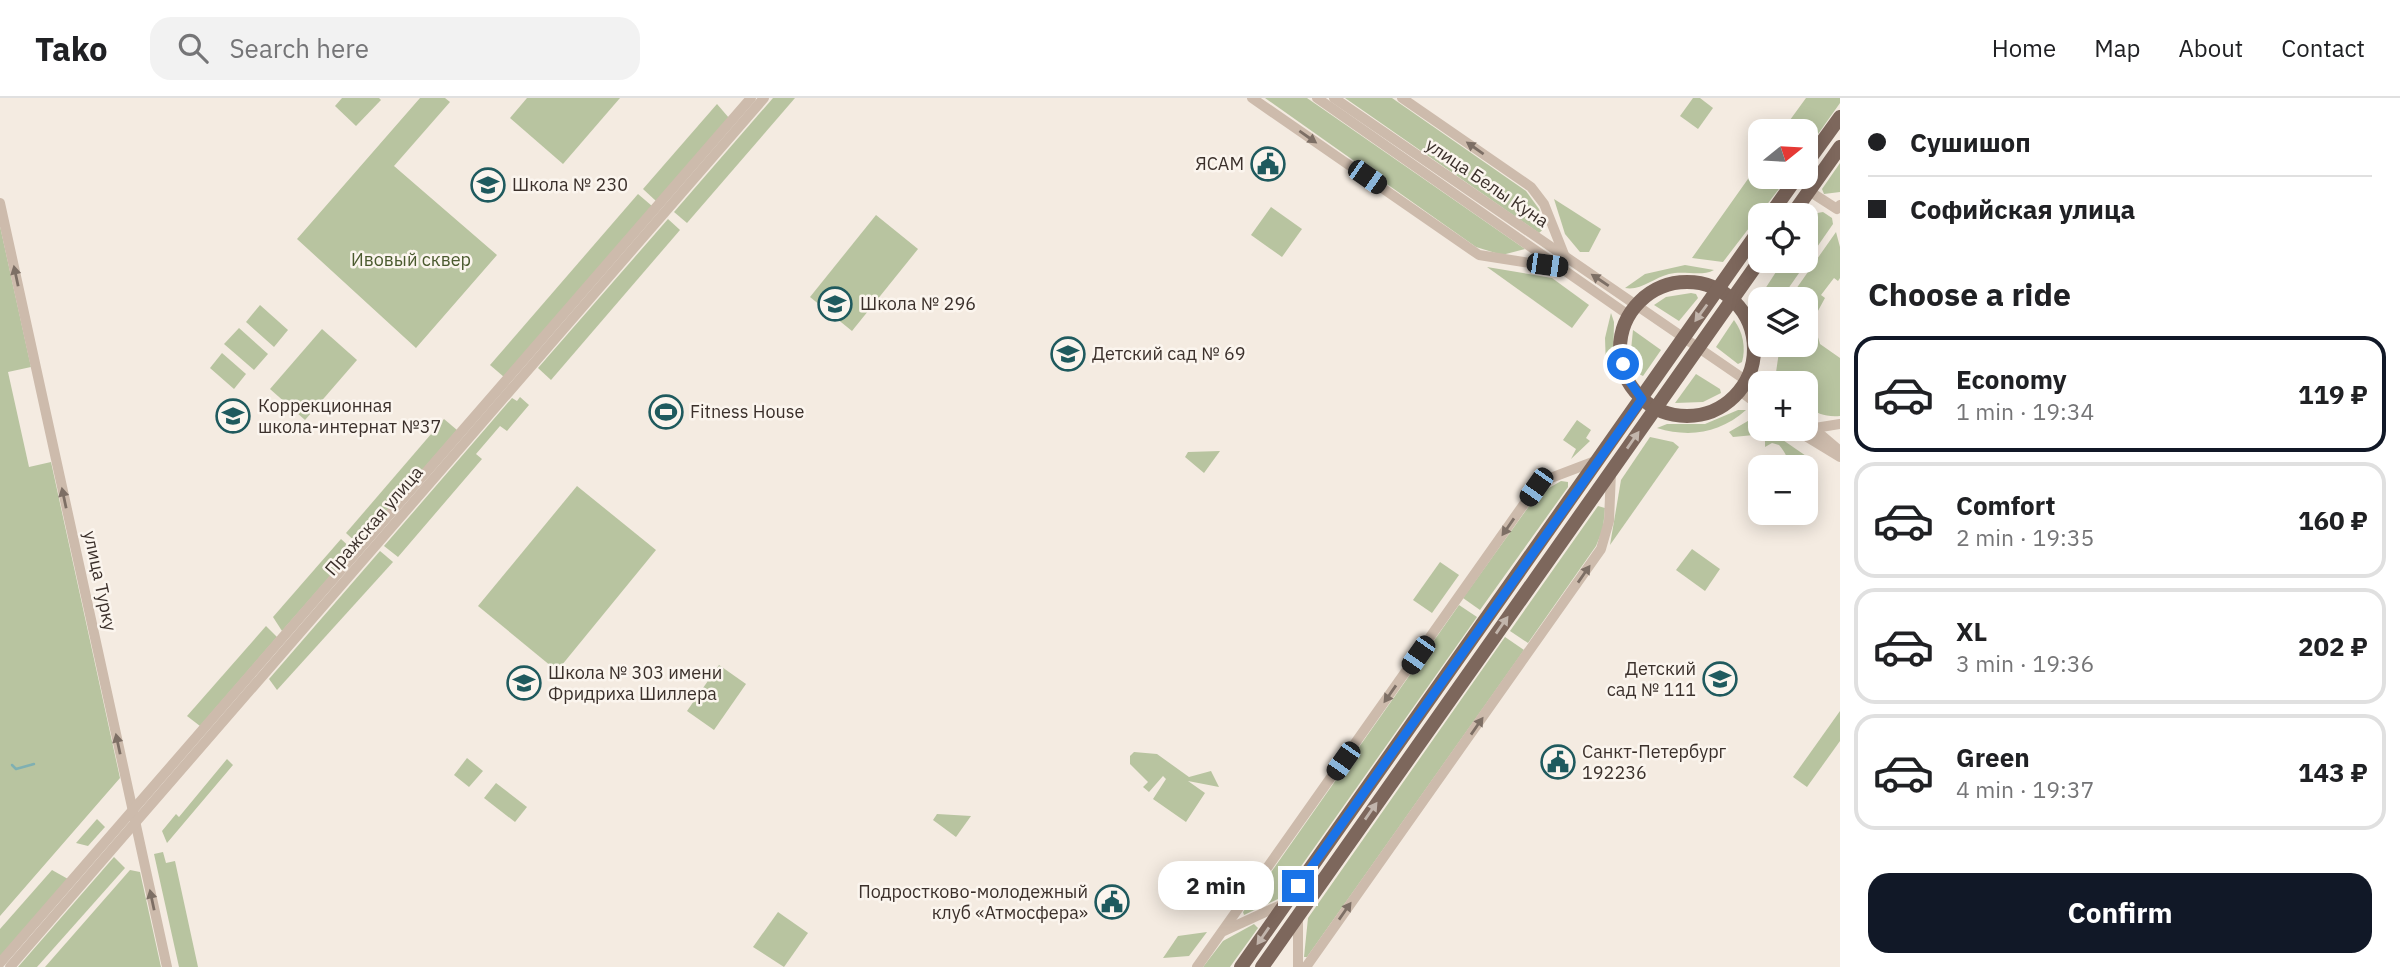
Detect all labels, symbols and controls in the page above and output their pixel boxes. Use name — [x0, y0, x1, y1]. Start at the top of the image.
search box — [150, 17, 640, 80]
text: Tako — [35, 27, 108, 70]
icon: search — [174, 29, 212, 67]
text: Search here — [230, 31, 369, 65]
text: Home — [1992, 32, 2056, 64]
text: Map — [2094, 32, 2140, 64]
text: About — [2178, 32, 2243, 64]
text: Contact — [2281, 32, 2365, 64]
north arrow — [1748, 119, 1818, 189]
map controls — [1748, 119, 1818, 525]
text: Сушишоп — [1910, 125, 2031, 159]
one-way arrow — [1299, 130, 1318, 143]
street label: улица Белы Куна — [1421, 133, 1554, 232]
one-way arrow — [1466, 141, 1484, 155]
public building icon: ЯСАМ — [1249, 145, 1287, 183]
place label: ЯСАМ — [1195, 152, 1244, 175]
car — [1344, 156, 1391, 198]
school or university icon: Школа № 230 — [469, 166, 507, 204]
place label: Школа № 230 — [512, 173, 628, 196]
text: Софийская улица — [1910, 192, 2135, 226]
button: locate — [1748, 203, 1818, 273]
park label: Ивовый сквер — [351, 248, 471, 271]
car — [1525, 252, 1570, 278]
one-way arrow — [10, 265, 21, 287]
one-way arrow — [1591, 273, 1609, 287]
text: Choose a ride — [1868, 273, 2071, 315]
school or university icon: Школа № 296 — [816, 285, 854, 323]
button: layers — [1748, 287, 1818, 357]
place label: Школа № 296 — [860, 292, 976, 315]
one-way arrow — [1694, 304, 1708, 322]
school or university icon: Детский сад № 69 — [1049, 335, 1087, 373]
place label: Детский сад № 69 — [1092, 342, 1246, 365]
route start — [1607, 348, 1639, 380]
text: Economy — [1956, 362, 2067, 396]
icon: car — [1872, 363, 1935, 426]
button: + — [1748, 371, 1818, 441]
text: 119 ₽ — [2298, 377, 2368, 411]
sports icon: Fitness House — [647, 393, 685, 431]
place label: Коррекционная школа-интернат №37 — [258, 394, 441, 438]
text: 1 min · 19:34 — [1956, 396, 2094, 426]
school or university icon: Коррекционная школа-интернат №37 — [214, 397, 252, 435]
place label: Fitness House — [690, 400, 804, 423]
one-way arrow — [1626, 431, 1640, 449]
button: − — [1748, 455, 1818, 525]
street label: Пражская улица — [320, 461, 428, 580]
car — [1516, 464, 1557, 510]
one-way arrow — [59, 487, 70, 509]
text: Comfort — [1956, 488, 2055, 522]
icon: car — [1872, 489, 1935, 552]
text: 160 ₽ — [2298, 503, 2368, 537]
one-way arrow — [1501, 518, 1515, 536]
text: 2 min · 19:35 — [1956, 522, 2094, 552]
street label: улица Турку — [79, 529, 122, 633]
one-way arrow — [1577, 565, 1591, 583]
text: XL — [1956, 614, 1987, 648]
icon: car — [1872, 615, 1935, 678]
one-way arrow — [1495, 616, 1509, 634]
text: 202 ₽ — [2298, 629, 2368, 663]
car — [1398, 632, 1439, 678]
text: 3 min · 19:36 — [1956, 648, 2094, 678]
place label: Детский сад № 111 — [1607, 657, 1696, 701]
school or university icon: Детский сад № 111 — [1701, 660, 1739, 698]
place label: Школа № 303 имени Фридриха Шиллера — [548, 661, 722, 705]
school or university icon: Школа № 303 имени Фридриха Шиллера — [505, 664, 543, 702]
one-way arrow — [1384, 685, 1397, 704]
one-way arrow — [1470, 717, 1484, 735]
one-way arrow — [112, 733, 123, 755]
car — [1323, 738, 1364, 784]
place label: Санкт-Петербург 192236 — [1582, 740, 1727, 784]
text: Green — [1956, 740, 2030, 774]
icon: car — [1872, 741, 1935, 804]
public building icon: Санкт-Петербург 192236 — [1539, 743, 1577, 781]
text: 143 ₽ — [2298, 755, 2368, 789]
text: 4 min · 19:37 — [1956, 774, 2094, 804]
one-way arrow — [1364, 802, 1378, 820]
callout: 2 min — [1158, 862, 1274, 910]
text: 2 min — [1186, 870, 1246, 900]
route end — [1282, 870, 1314, 902]
button: Confirm — [1868, 873, 2372, 953]
place label: Подростково-молодежный клуб «Атмосфера» — [858, 880, 1088, 924]
public building icon: Подростково-молодежный клуб «Атмосфера» — [1093, 883, 1131, 921]
one-way arrow — [146, 889, 157, 911]
one-way arrow — [1338, 902, 1352, 920]
one-way arrow — [1256, 927, 1270, 945]

